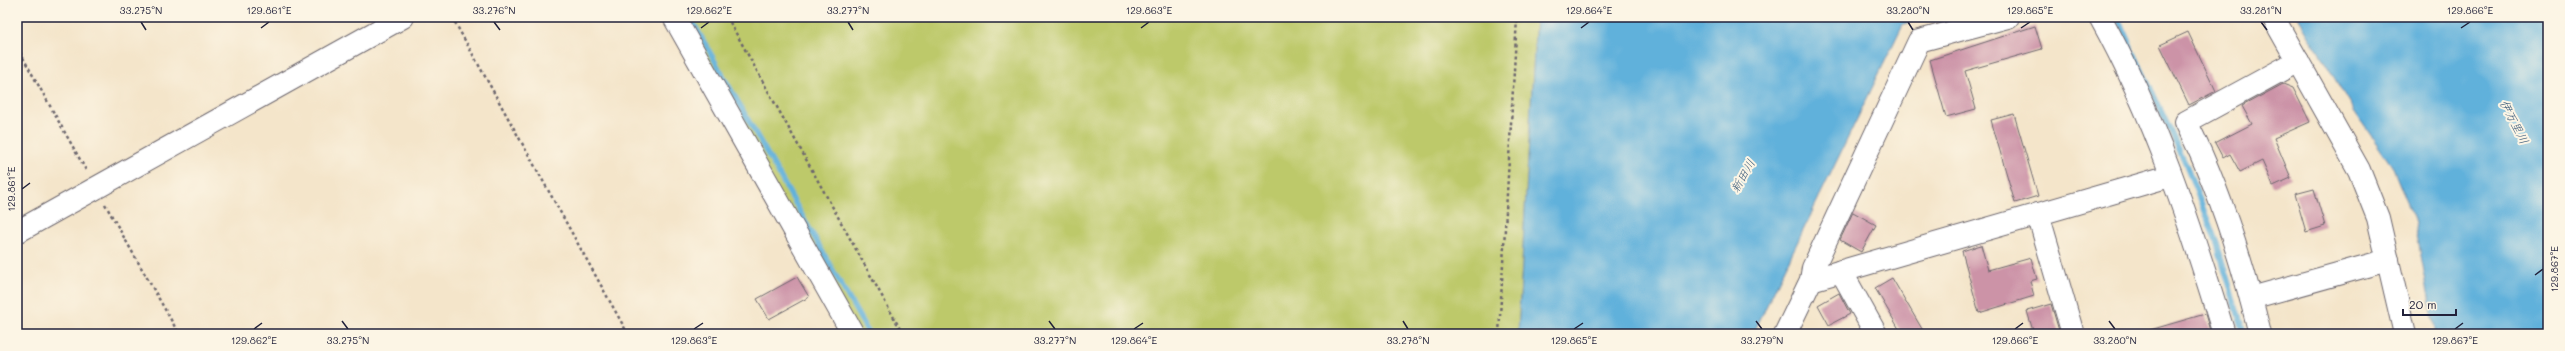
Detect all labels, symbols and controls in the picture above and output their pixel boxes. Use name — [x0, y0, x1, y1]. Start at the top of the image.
text: 33.275°N — [120, 3, 162, 17]
text: 129.861°E — [246, 3, 292, 17]
text: 33.276°N — [472, 3, 516, 17]
text: 129.862°E — [686, 3, 732, 17]
text: 33.277°N — [827, 3, 869, 17]
text: 129.863°E — [1126, 3, 1172, 17]
text: 129.864°E — [1566, 3, 1612, 17]
text: 33.280°N — [1886, 3, 1930, 17]
text: 129.865°E — [2007, 3, 2053, 17]
text: 33.281°N — [2240, 3, 2282, 17]
text: 129.866°E — [2447, 3, 2494, 17]
water label: 伊万里川 — [2497, 97, 2533, 147]
water label: 新田川 — [1726, 156, 1758, 195]
text: 129.861°E — [4, 166, 18, 212]
text: 129.867°E — [2547, 246, 2561, 292]
scale bar — [2403, 291, 2456, 317]
text: 20 m — [2409, 296, 2437, 312]
text: 129.862°E — [231, 333, 277, 347]
text: 33.275°N — [327, 333, 369, 347]
text: 129.863°E — [671, 333, 717, 347]
text: 33.277°N — [1034, 333, 1076, 347]
text: 129.864°E — [1111, 333, 1157, 347]
text: 33.278°N — [1386, 333, 1430, 347]
text: 129.865°E — [1551, 333, 1597, 347]
text: 33.279°N — [1741, 333, 1783, 347]
text: 129.866°E — [1992, 333, 2039, 347]
text: 33.280°N — [2093, 333, 2137, 347]
text: 129.867°E — [2432, 333, 2478, 347]

